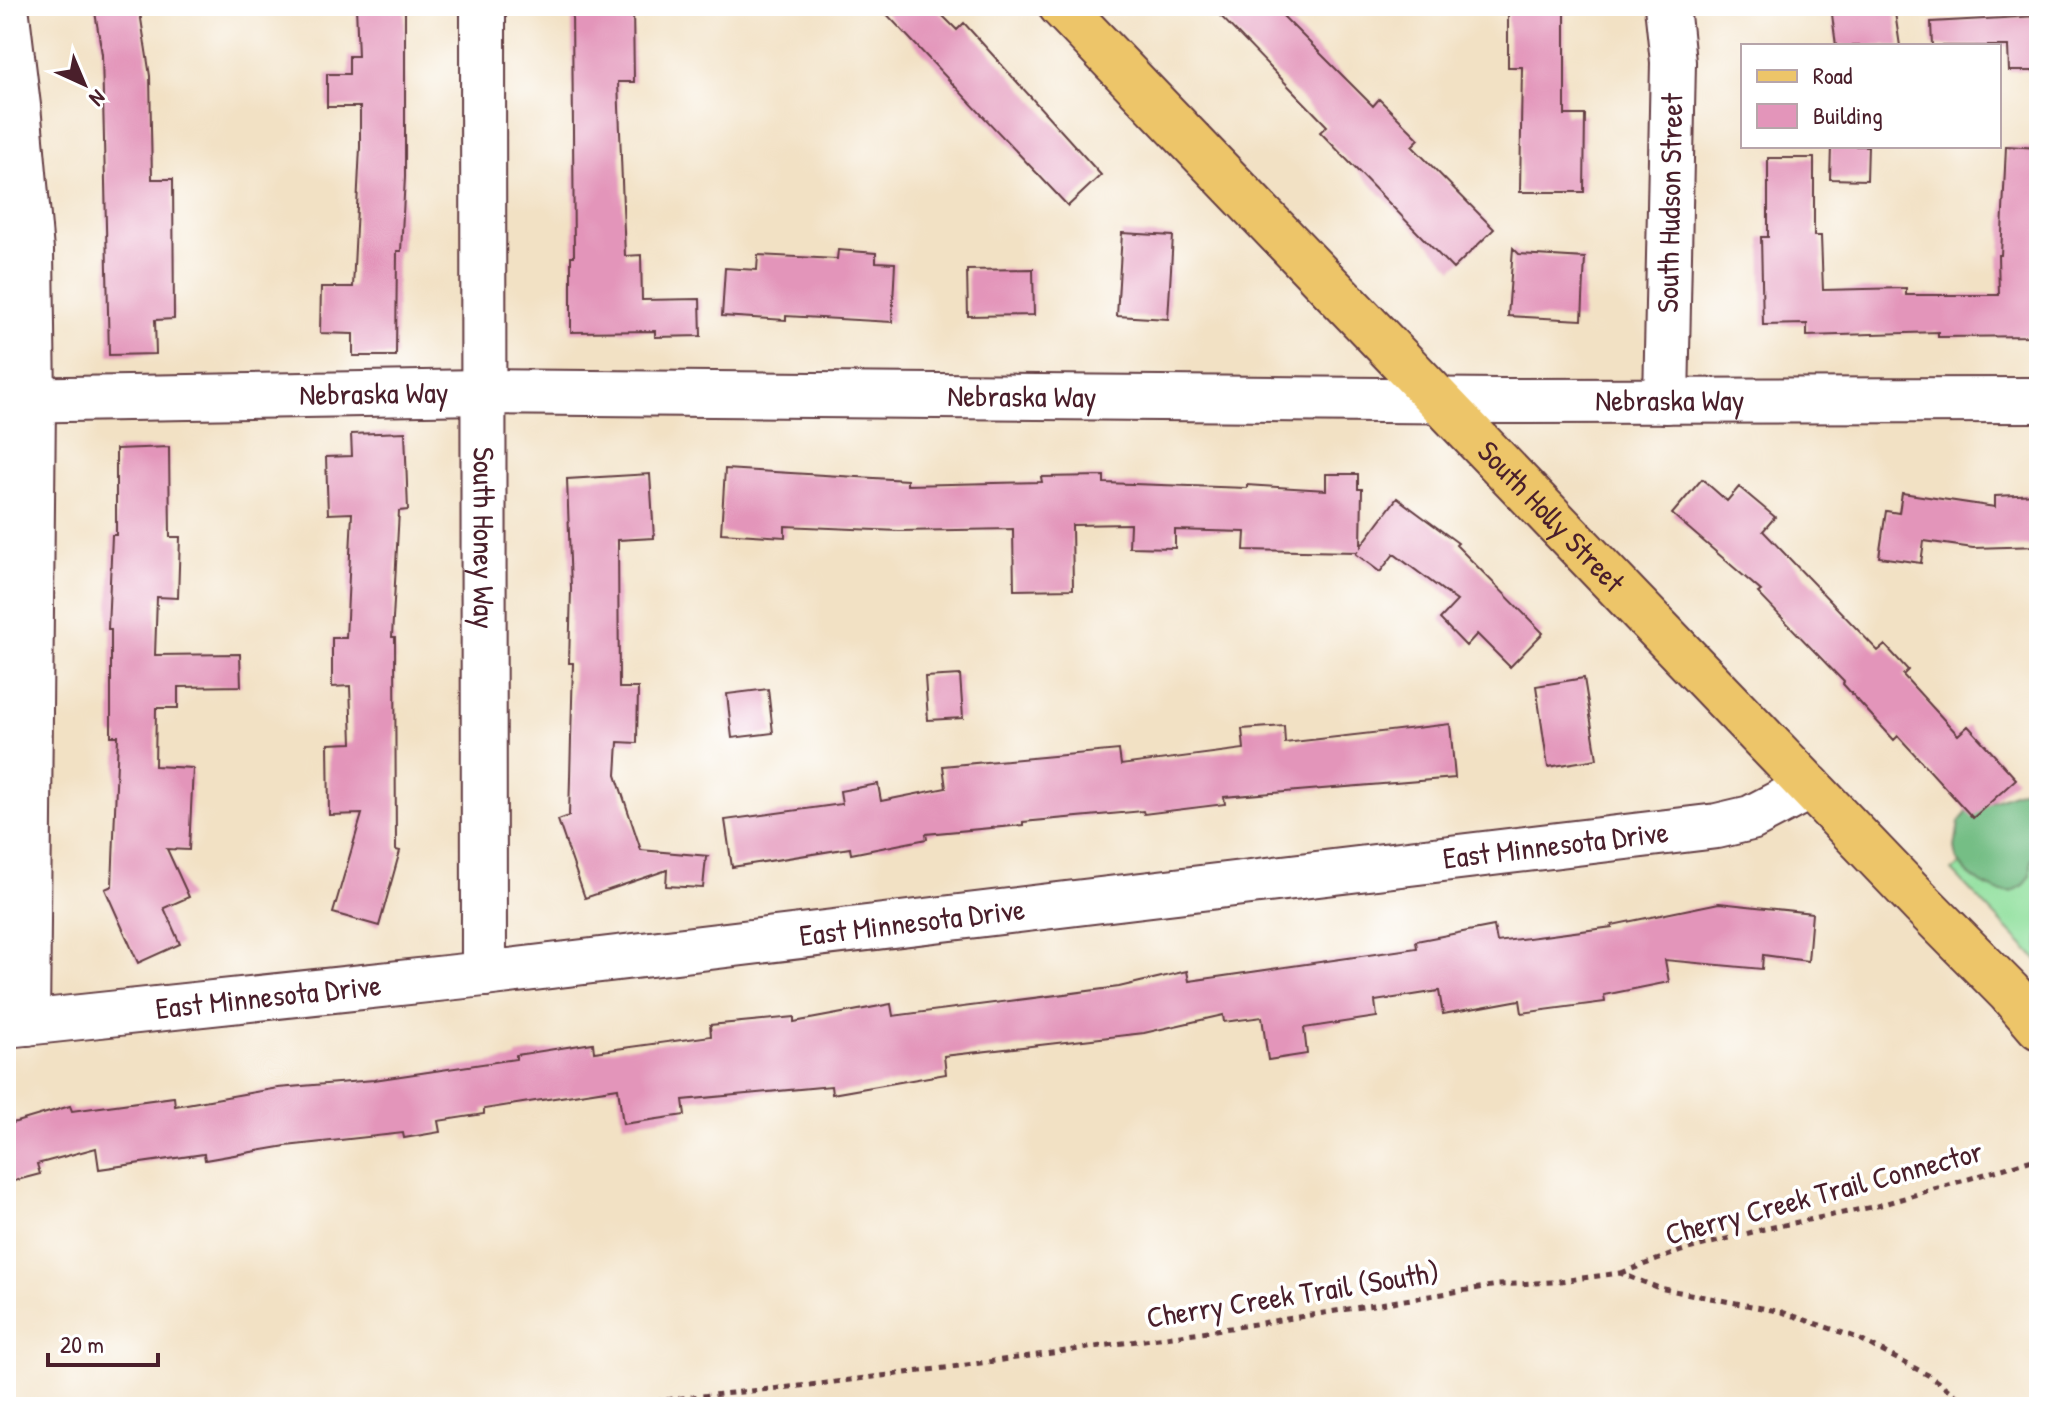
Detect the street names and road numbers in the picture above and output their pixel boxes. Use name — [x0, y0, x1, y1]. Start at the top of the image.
street label: South Hudson Street — [1647, 92, 1691, 313]
street label: Nebraska Way — [299, 372, 449, 414]
street label: Nebraska Way — [947, 375, 1097, 416]
street label: Nebraska Way — [1595, 380, 1745, 420]
street label: South Holly Street — [1469, 432, 1635, 602]
street label: South Honey Way — [464, 447, 505, 629]
street label: East Minnesota Drive — [1441, 811, 1670, 878]
street label: East Minnesota Drive — [797, 888, 1027, 955]
street label: East Minnesota Drive — [154, 964, 383, 1028]
street label: Cherry Creek Trail Connector — [1661, 1130, 1987, 1254]
street label: Cherry Creek Trail (South) — [1144, 1251, 1442, 1337]

